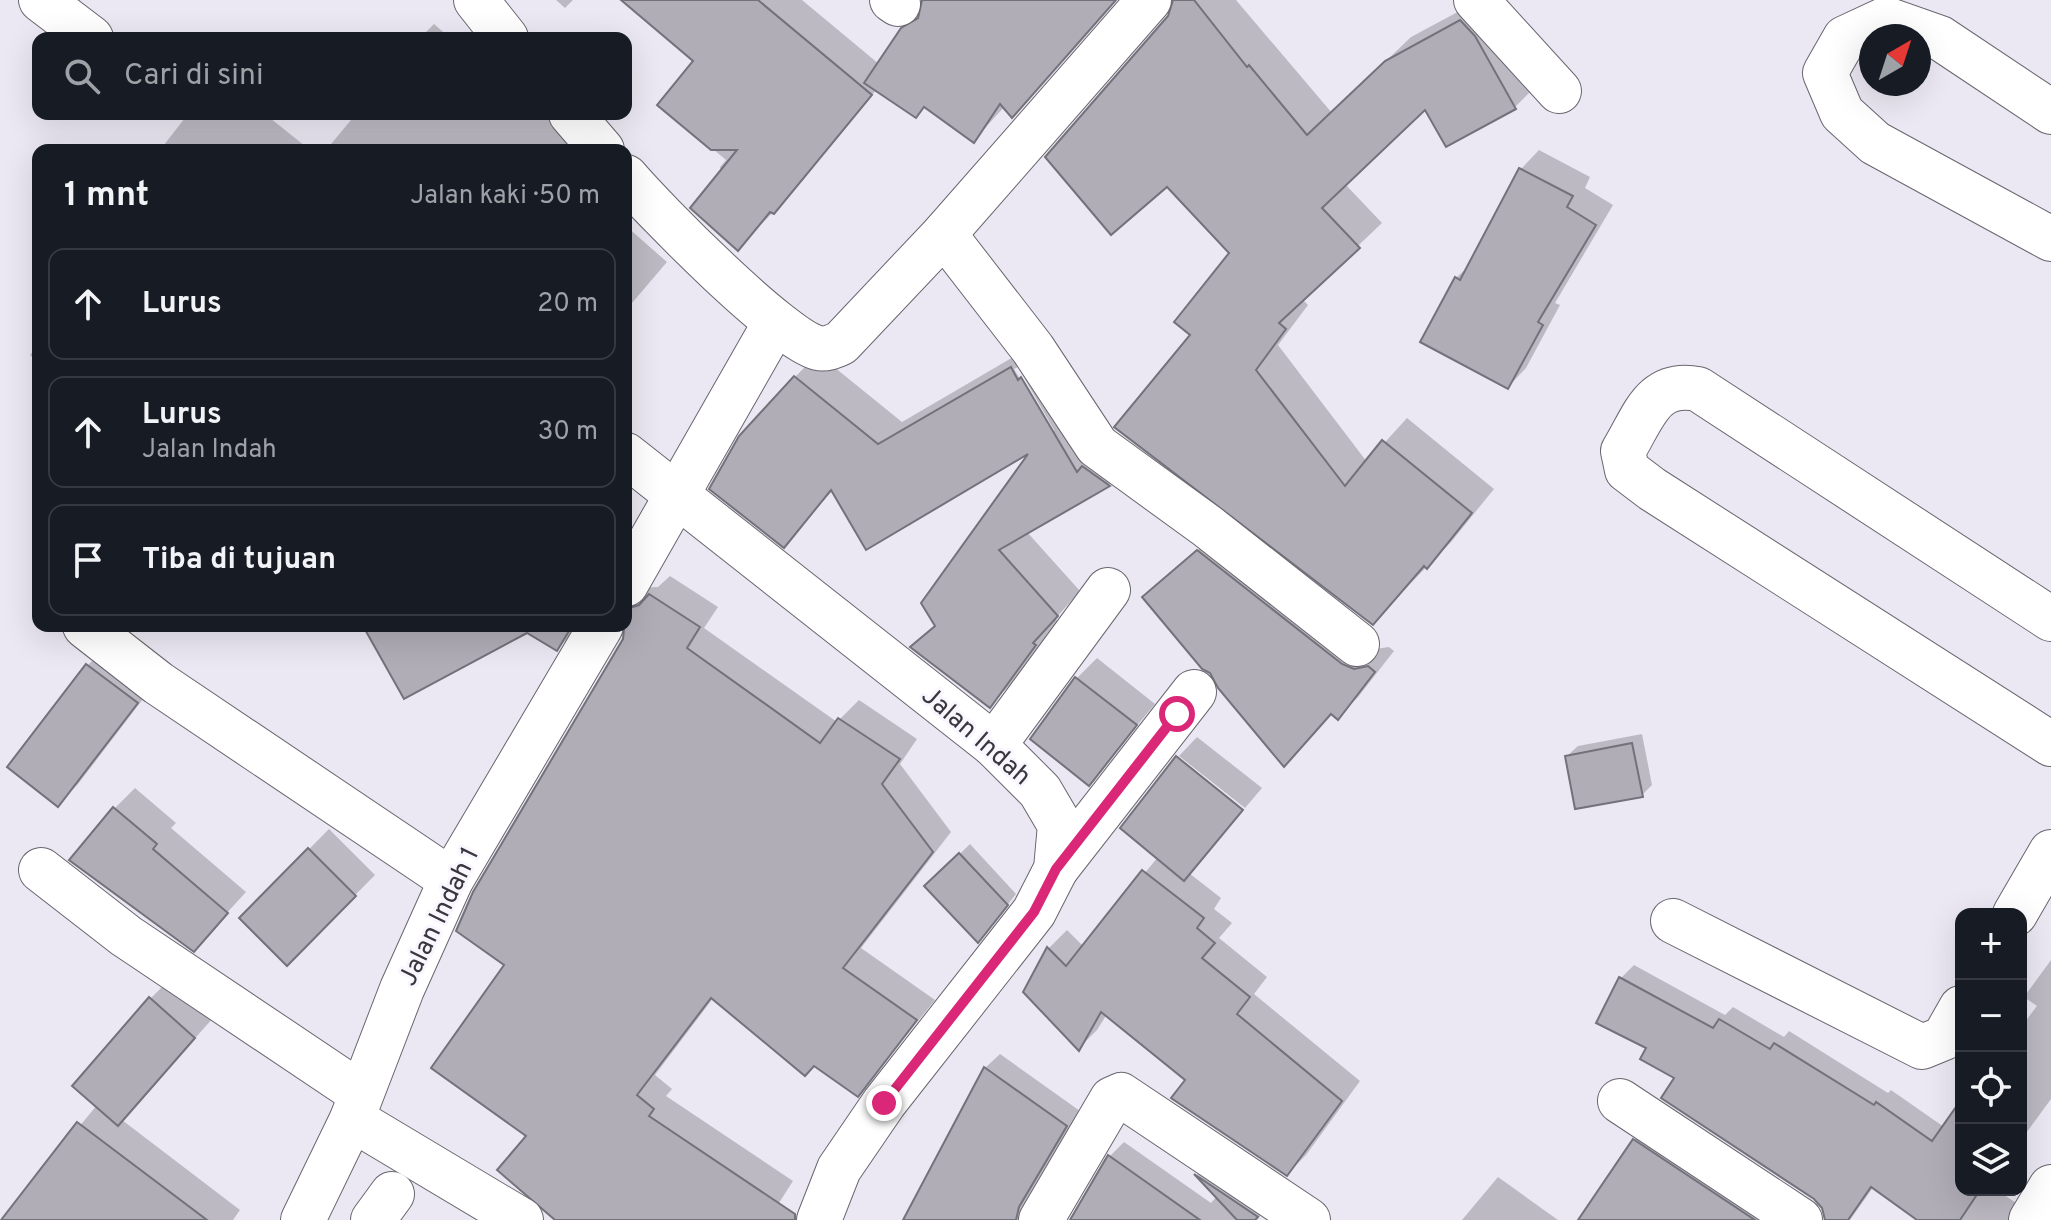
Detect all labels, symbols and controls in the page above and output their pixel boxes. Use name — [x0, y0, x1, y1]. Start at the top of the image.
north arrow — [1859, 24, 1931, 96]
search box — [32, 32, 632, 120]
icon: search — [60, 54, 104, 98]
text: Cari di sini — [124, 58, 264, 95]
text: 1 mnt — [64, 175, 149, 218]
text: Jalan kaki · 50 m — [410, 180, 600, 213]
icon: ahead — [66, 282, 110, 326]
text: Lurus — [142, 286, 222, 323]
text: 20 m — [537, 288, 598, 321]
text: Lurus — [142, 397, 222, 434]
icon: ahead — [66, 410, 110, 454]
text: 30 m — [538, 416, 598, 449]
text: Jalan Indah — [142, 434, 277, 467]
icon: arrive — [66, 538, 110, 582]
text: Tiba di tujuan — [142, 542, 336, 579]
street label: Jalan Indah — [914, 680, 1037, 794]
route start — [1159, 696, 1195, 732]
street label: Jalan Indah 1 — [392, 842, 488, 992]
map controls — [1955, 908, 2027, 1196]
button: + — [1955, 908, 2027, 980]
button: − — [1955, 980, 2027, 1052]
button: locate — [1955, 1052, 2027, 1124]
route end — [866, 1085, 902, 1121]
button: layers — [1955, 1124, 2027, 1196]

